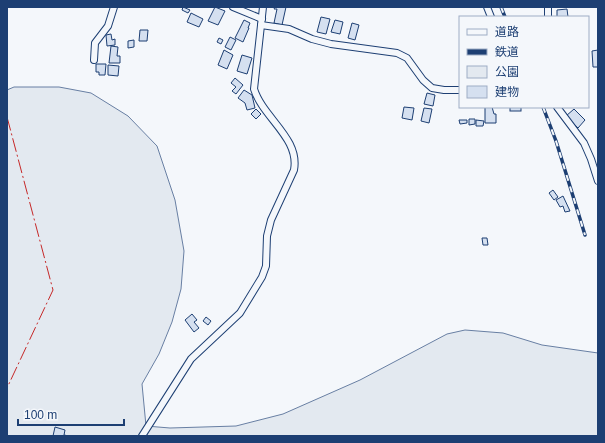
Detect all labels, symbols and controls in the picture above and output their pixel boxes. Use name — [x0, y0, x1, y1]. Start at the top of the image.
legend — [459, 16, 589, 108]
text: 道路 — [495, 25, 519, 39]
text: 鉄道 — [495, 45, 519, 59]
text: 公園 — [495, 65, 519, 79]
text: 建物 — [495, 85, 519, 99]
scale bar — [18, 401, 124, 427]
text: 100 m — [24, 408, 57, 422]

